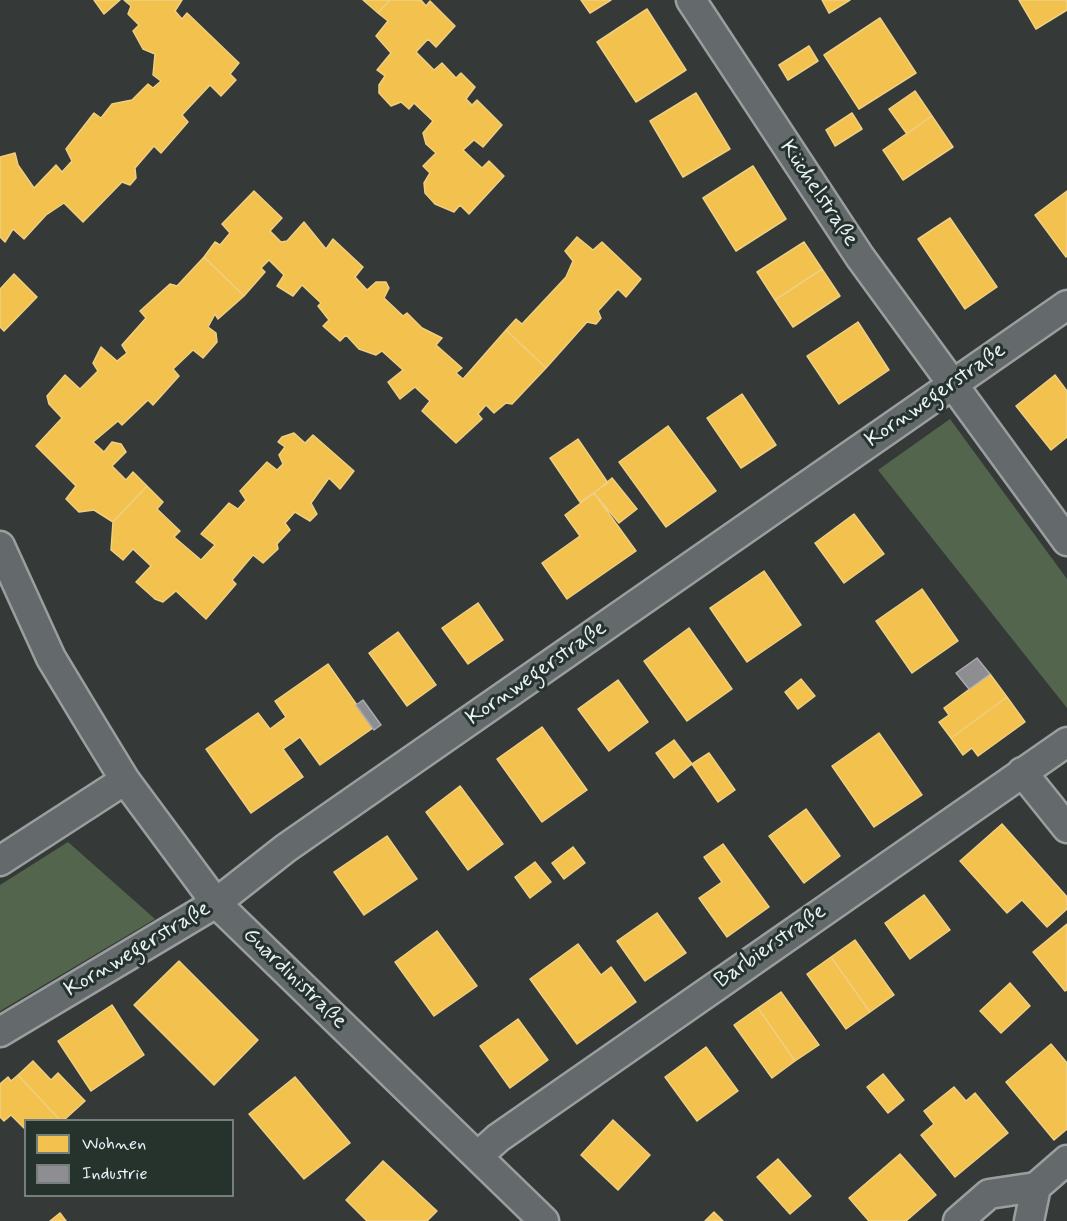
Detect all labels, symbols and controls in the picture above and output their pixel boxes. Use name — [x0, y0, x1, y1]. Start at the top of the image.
street label: Küchelstraße — [773, 136, 863, 252]
street label: Kornwegerstraße — [861, 338, 1011, 454]
street label: Kornwegerstraße — [462, 616, 612, 732]
street label: Kornwegerstraße — [60, 896, 216, 1004]
street label: Barbierstraße — [710, 899, 832, 995]
street label: Guardinistraße — [236, 923, 352, 1035]
legend — [24, 1119, 234, 1197]
text: Wohnen — [82, 1132, 146, 1156]
text: Industrie — [82, 1162, 148, 1186]

